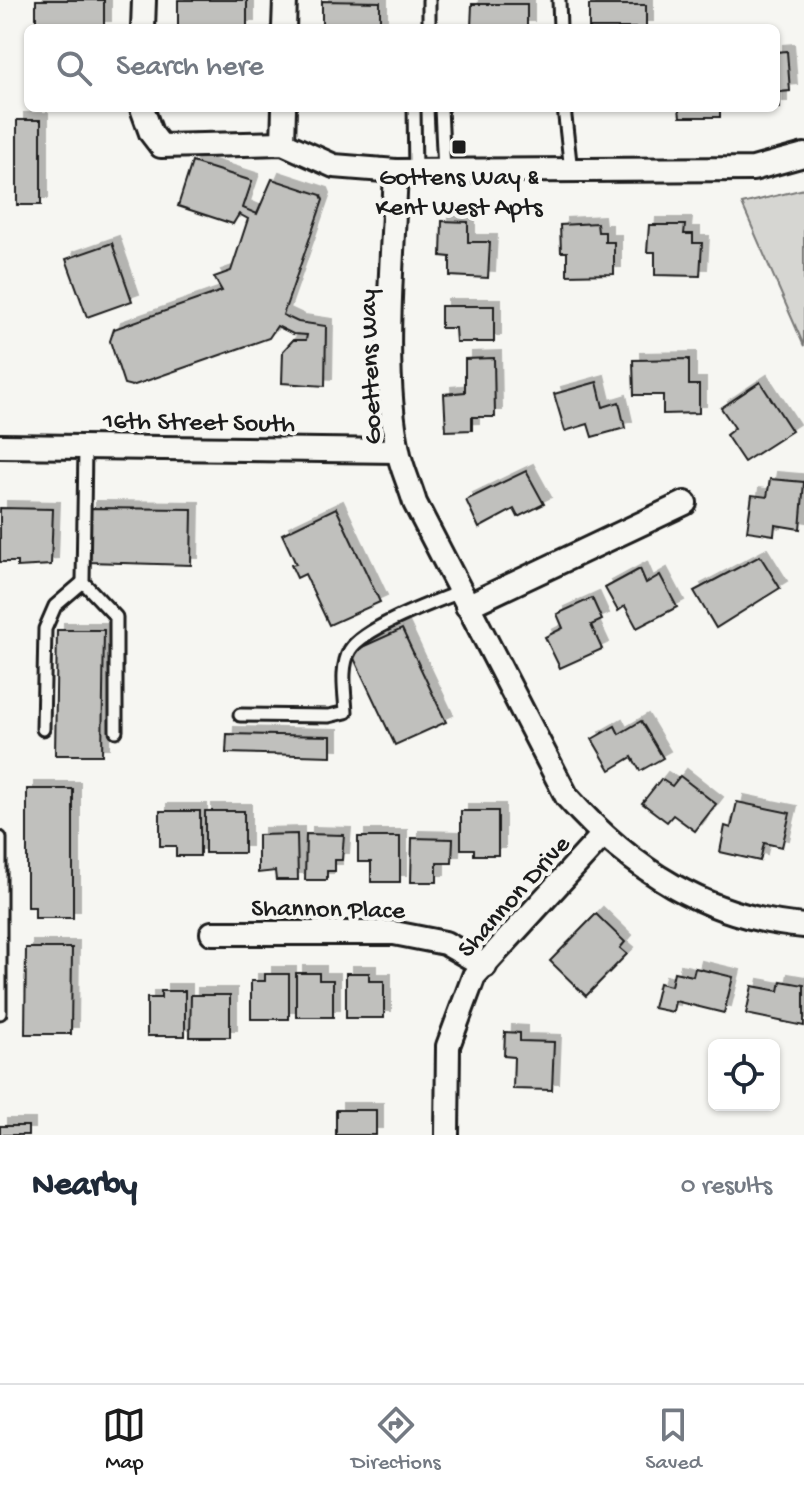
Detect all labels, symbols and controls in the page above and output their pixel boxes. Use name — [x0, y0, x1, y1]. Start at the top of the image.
search box — [24, 24, 780, 112]
icon: search — [52, 46, 96, 90]
text: Search here — [116, 51, 264, 86]
marker: Gottens Way & Kent West Apts — [450, 138, 468, 156]
place label: Gottens Way & Kent West Apts — [375, 164, 544, 225]
street label: Goettens Way — [354, 288, 391, 445]
street label: 16th Street South — [102, 407, 295, 442]
street label: Shannon Drive — [452, 830, 579, 966]
street label: Shannon Place — [251, 895, 406, 928]
map controls — [708, 1039, 780, 1111]
button: locate — [708, 1039, 780, 1111]
text: Nearby — [32, 1167, 137, 1207]
text: 0 results — [681, 1172, 772, 1203]
tab: Map — [102, 1403, 146, 1477]
tab: Directions — [351, 1403, 441, 1477]
tab: Saved — [645, 1403, 702, 1477]

